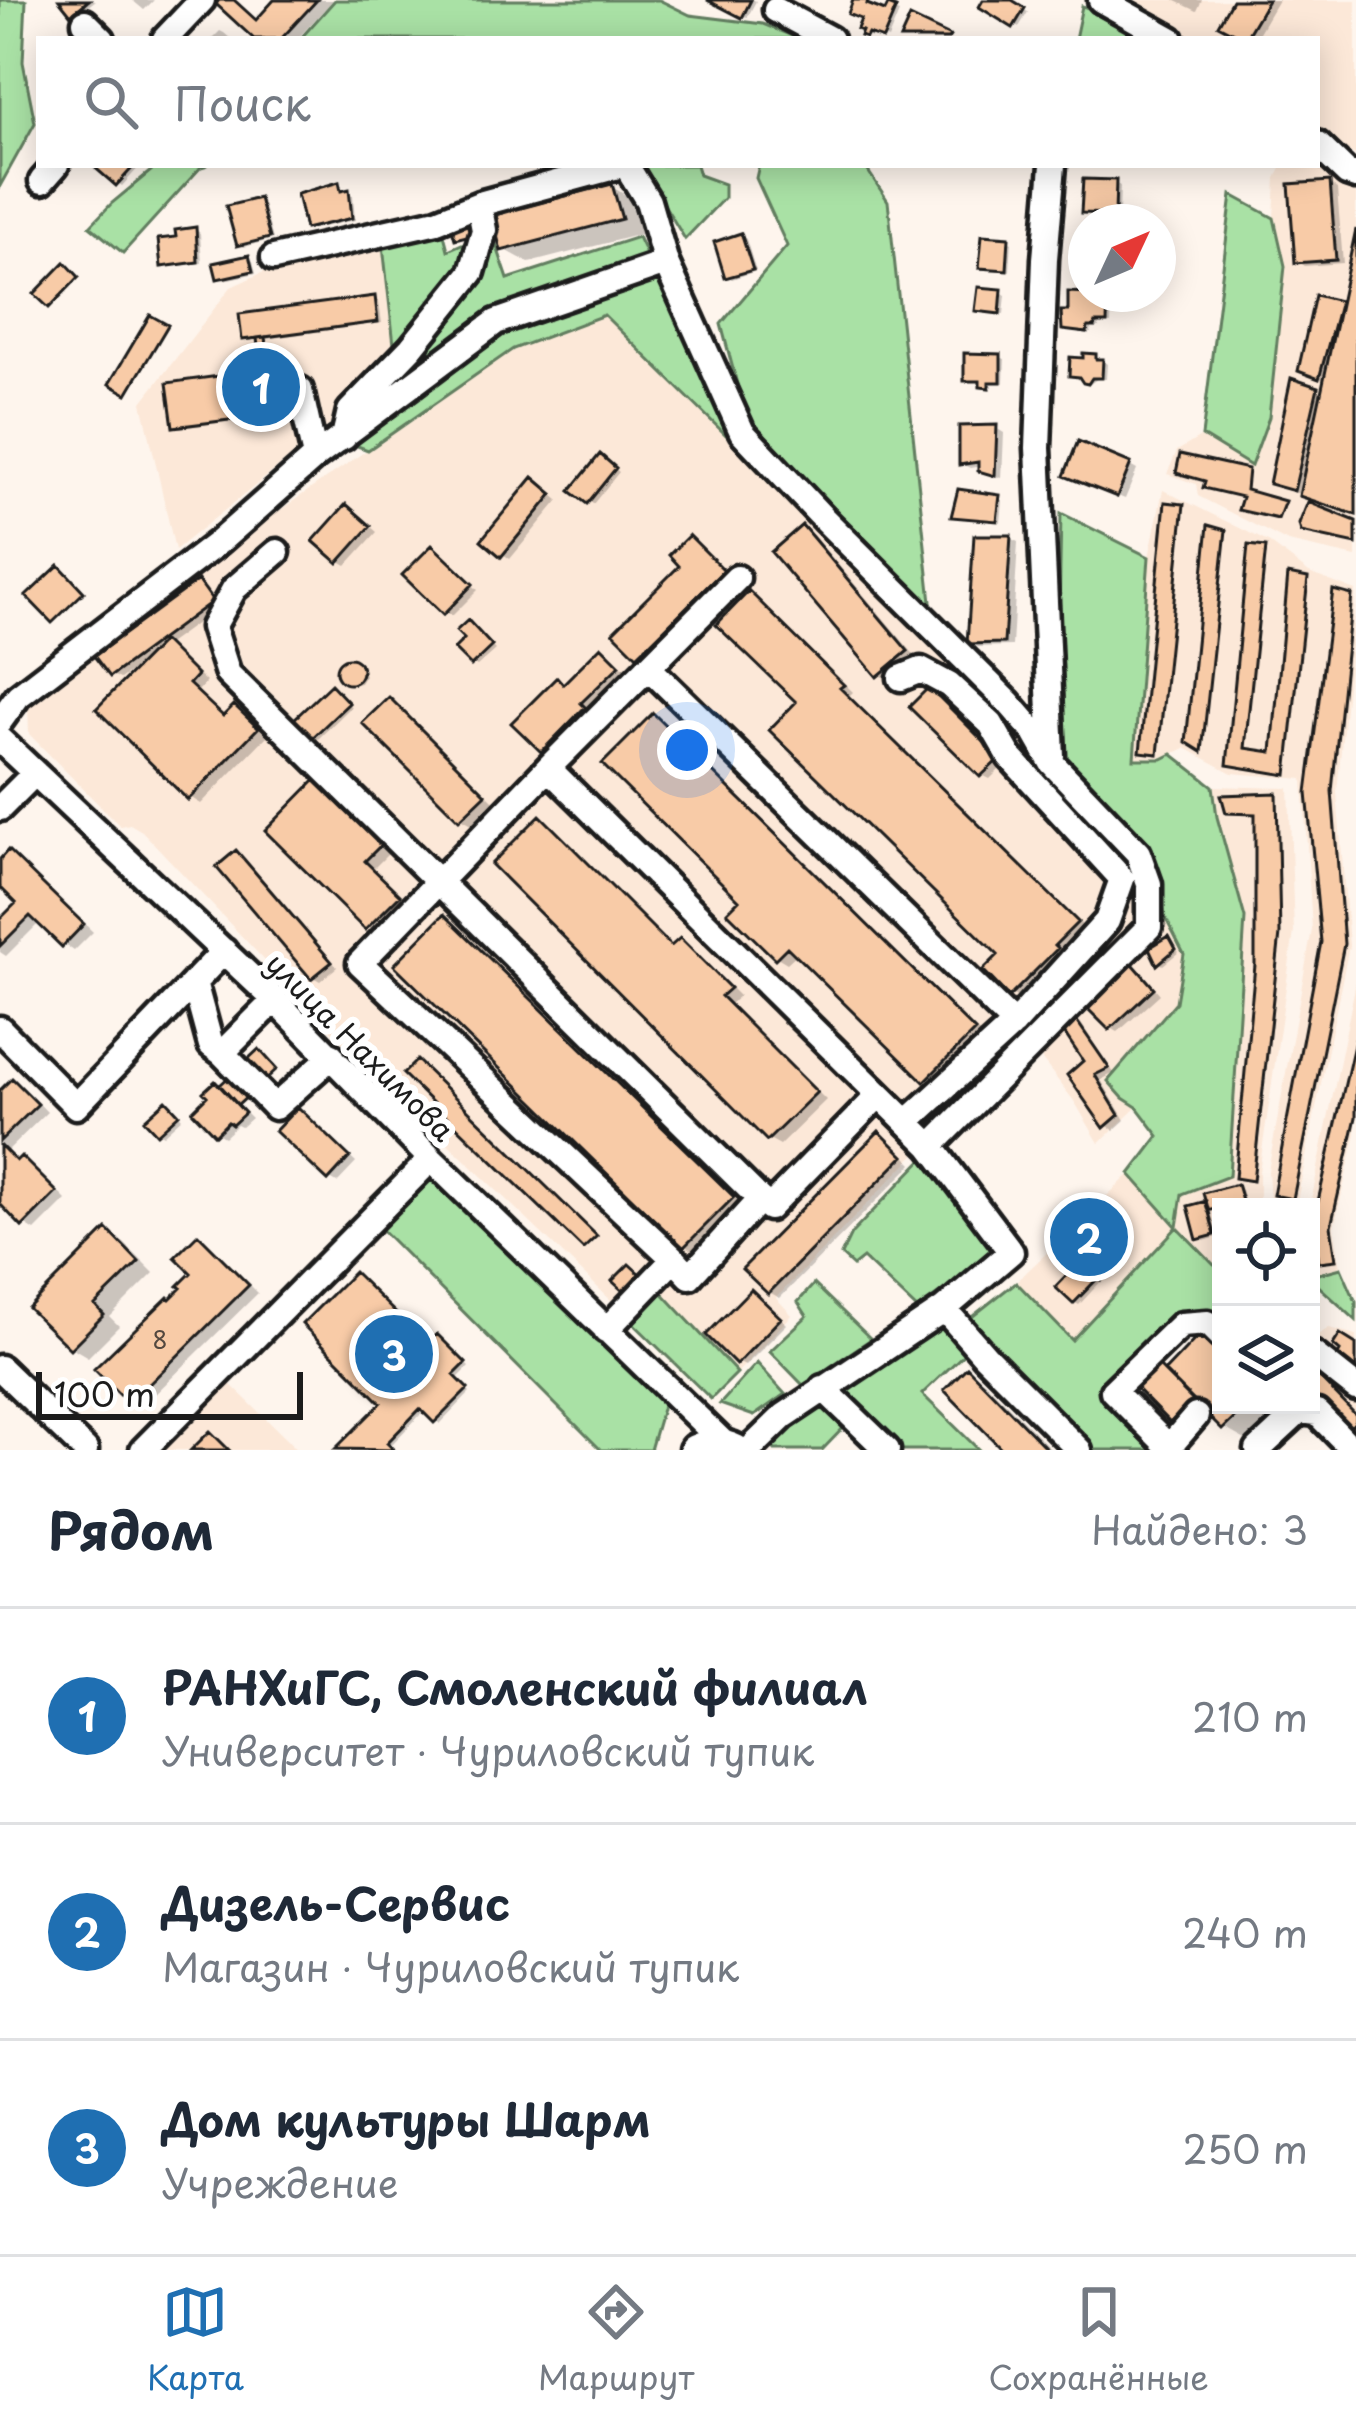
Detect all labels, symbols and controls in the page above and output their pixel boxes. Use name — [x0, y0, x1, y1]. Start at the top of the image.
search box — [36, 36, 1320, 168]
text: Поиск — [174, 68, 311, 136]
icon: search — [78, 69, 144, 135]
north arrow — [1068, 204, 1176, 312]
pin: 1 — [222, 342, 300, 432]
your location — [657, 720, 717, 780]
street label: улица Нахимова — [256, 941, 466, 1151]
pin: 2 — [1050, 1192, 1128, 1282]
map controls — [1212, 1198, 1320, 1414]
button: locate — [1212, 1198, 1320, 1306]
button: layers — [1212, 1306, 1320, 1414]
pin: 3 — [355, 1309, 433, 1399]
house number: 8 — [153, 1321, 168, 1357]
scale bar — [36, 1366, 303, 1419]
text: 100 m — [54, 1368, 155, 1418]
text: Рядом — [48, 1490, 214, 1567]
text: Найдено: 3 — [1091, 1499, 1308, 1558]
text: РАНХиГС, Смоленский филиал — [162, 1652, 868, 1720]
text: 1 — [78, 1686, 96, 1745]
text: 210 m — [1192, 1686, 1308, 1745]
text: Университет · Чуриловский тупик — [162, 1720, 814, 1779]
text: Дизель-Сервис — [162, 1868, 510, 1936]
text: 2 — [73, 1902, 101, 1961]
text: 240 m — [1182, 1902, 1308, 1961]
text: Магазин · Чуриловский тупик — [162, 1936, 739, 1995]
text: Дом культуры Шарм — [162, 2084, 651, 2152]
text: 3 — [74, 2118, 100, 2177]
text: 250 m — [1183, 2118, 1308, 2177]
text: Учреждение — [162, 2152, 399, 2211]
tab: Карта — [147, 2279, 244, 2401]
tab: Маршрут — [538, 2279, 694, 2401]
tab: Сохранённые — [988, 2279, 1209, 2401]

